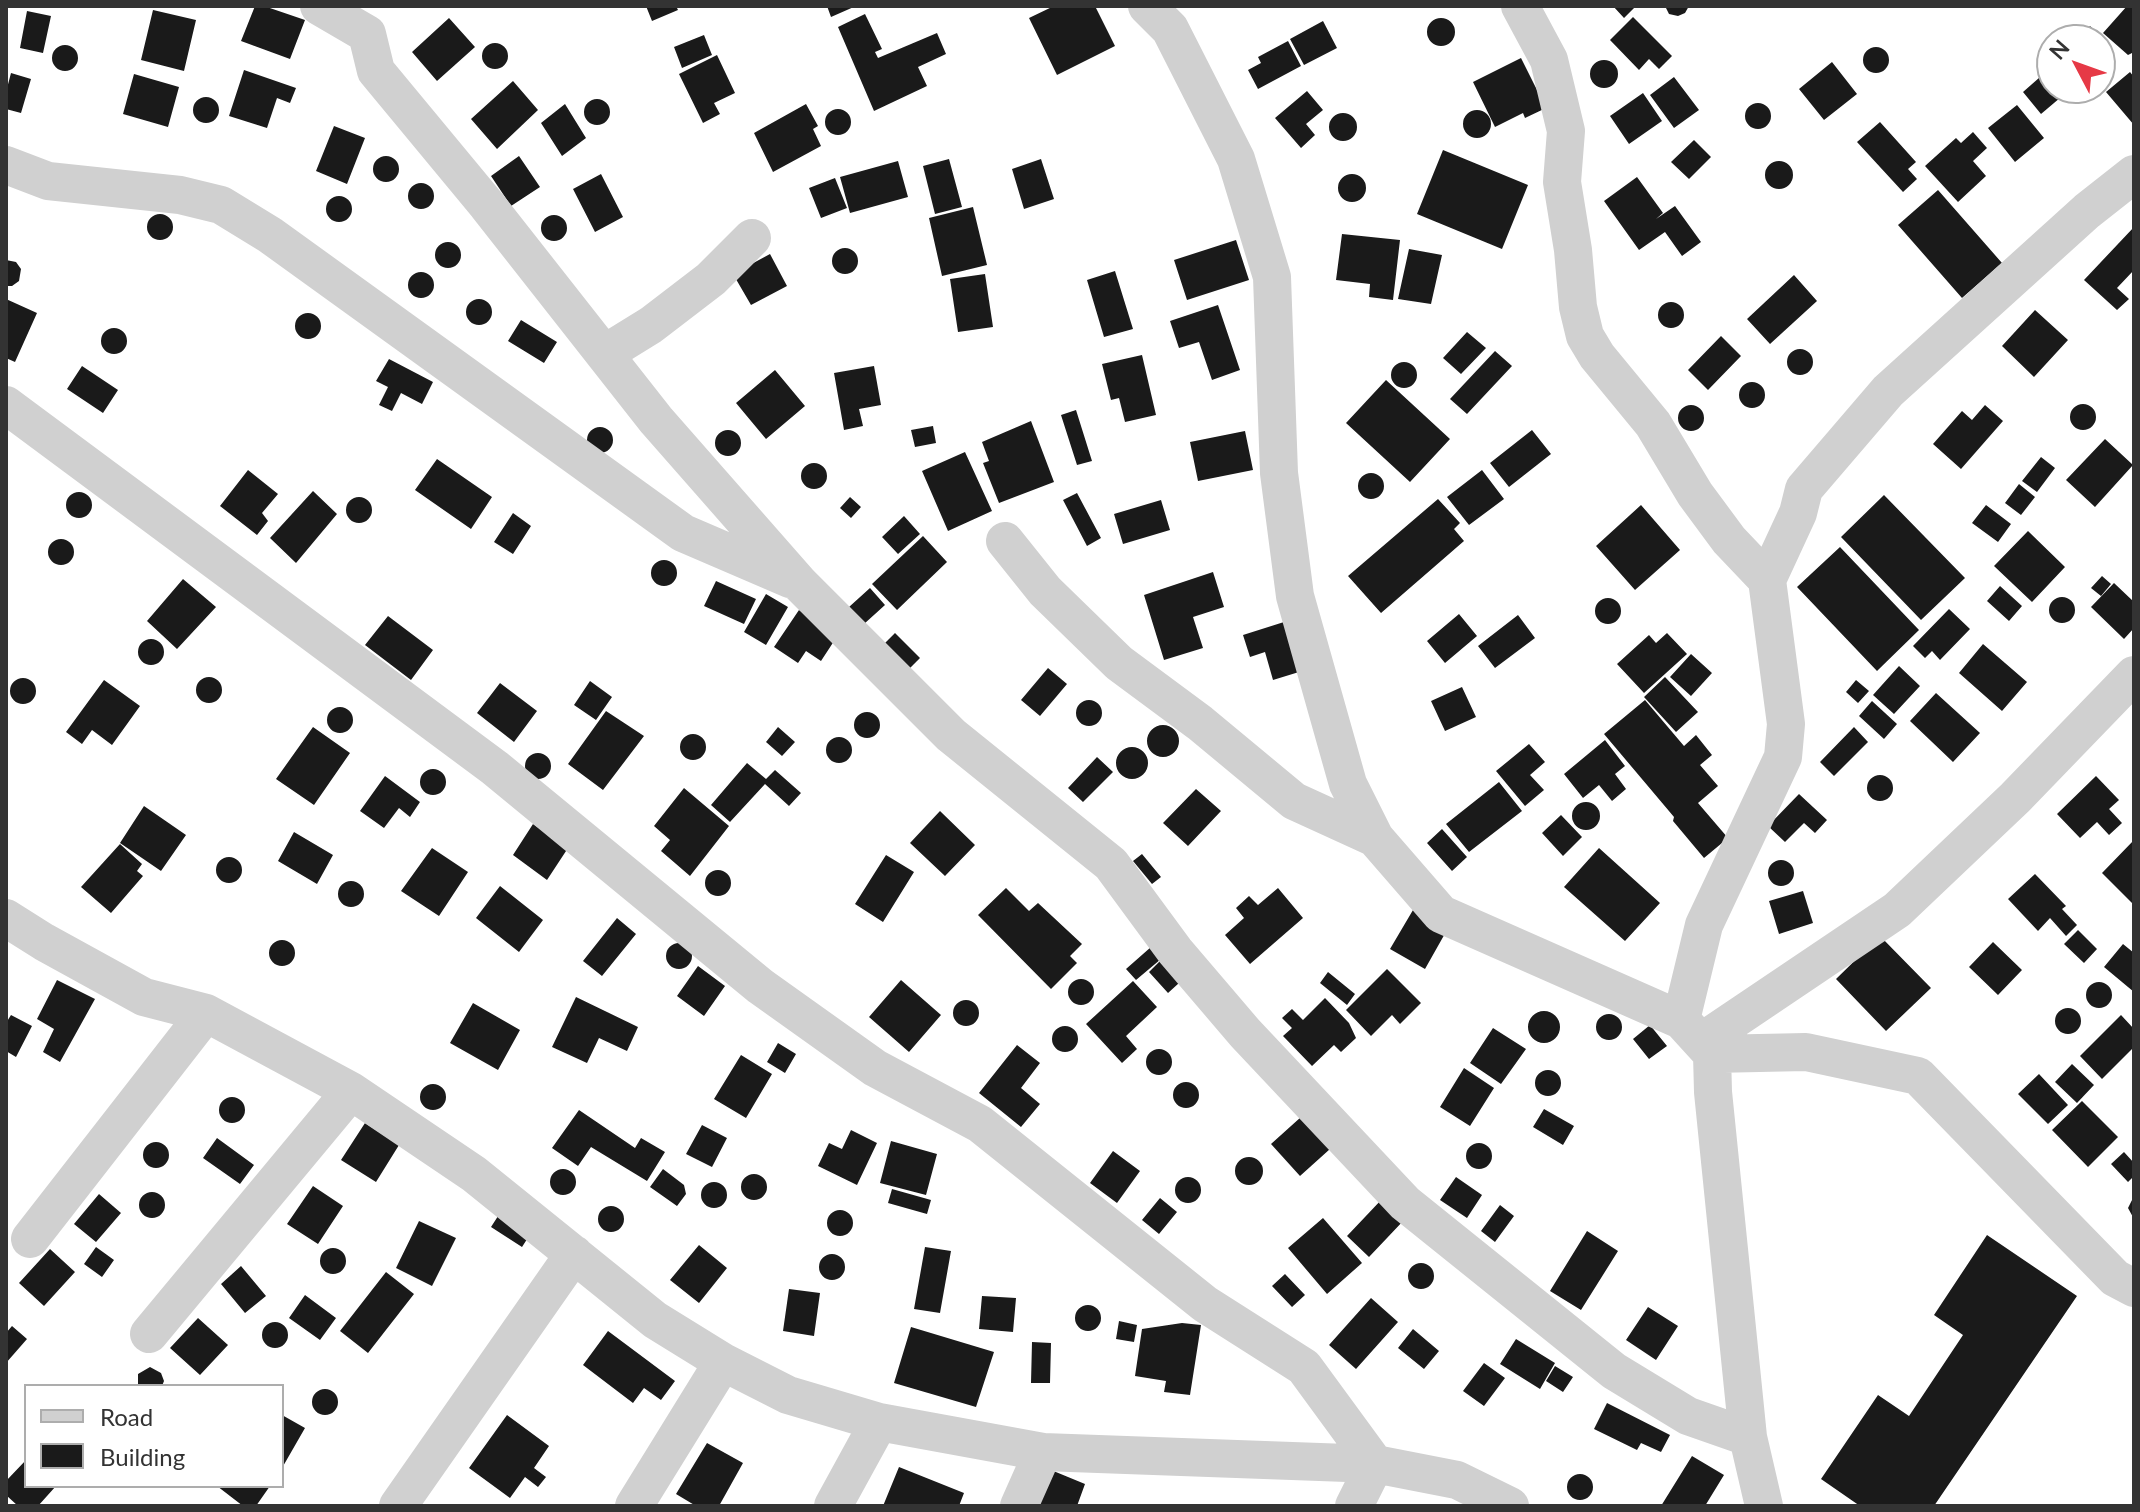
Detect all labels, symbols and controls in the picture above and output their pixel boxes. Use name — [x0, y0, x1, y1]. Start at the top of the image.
north arrow — [2036, 24, 2116, 104]
text: N — [2043, 34, 2075, 64]
legend — [24, 1384, 284, 1488]
text: Road — [100, 1402, 153, 1431]
text: Building — [100, 1442, 185, 1471]

